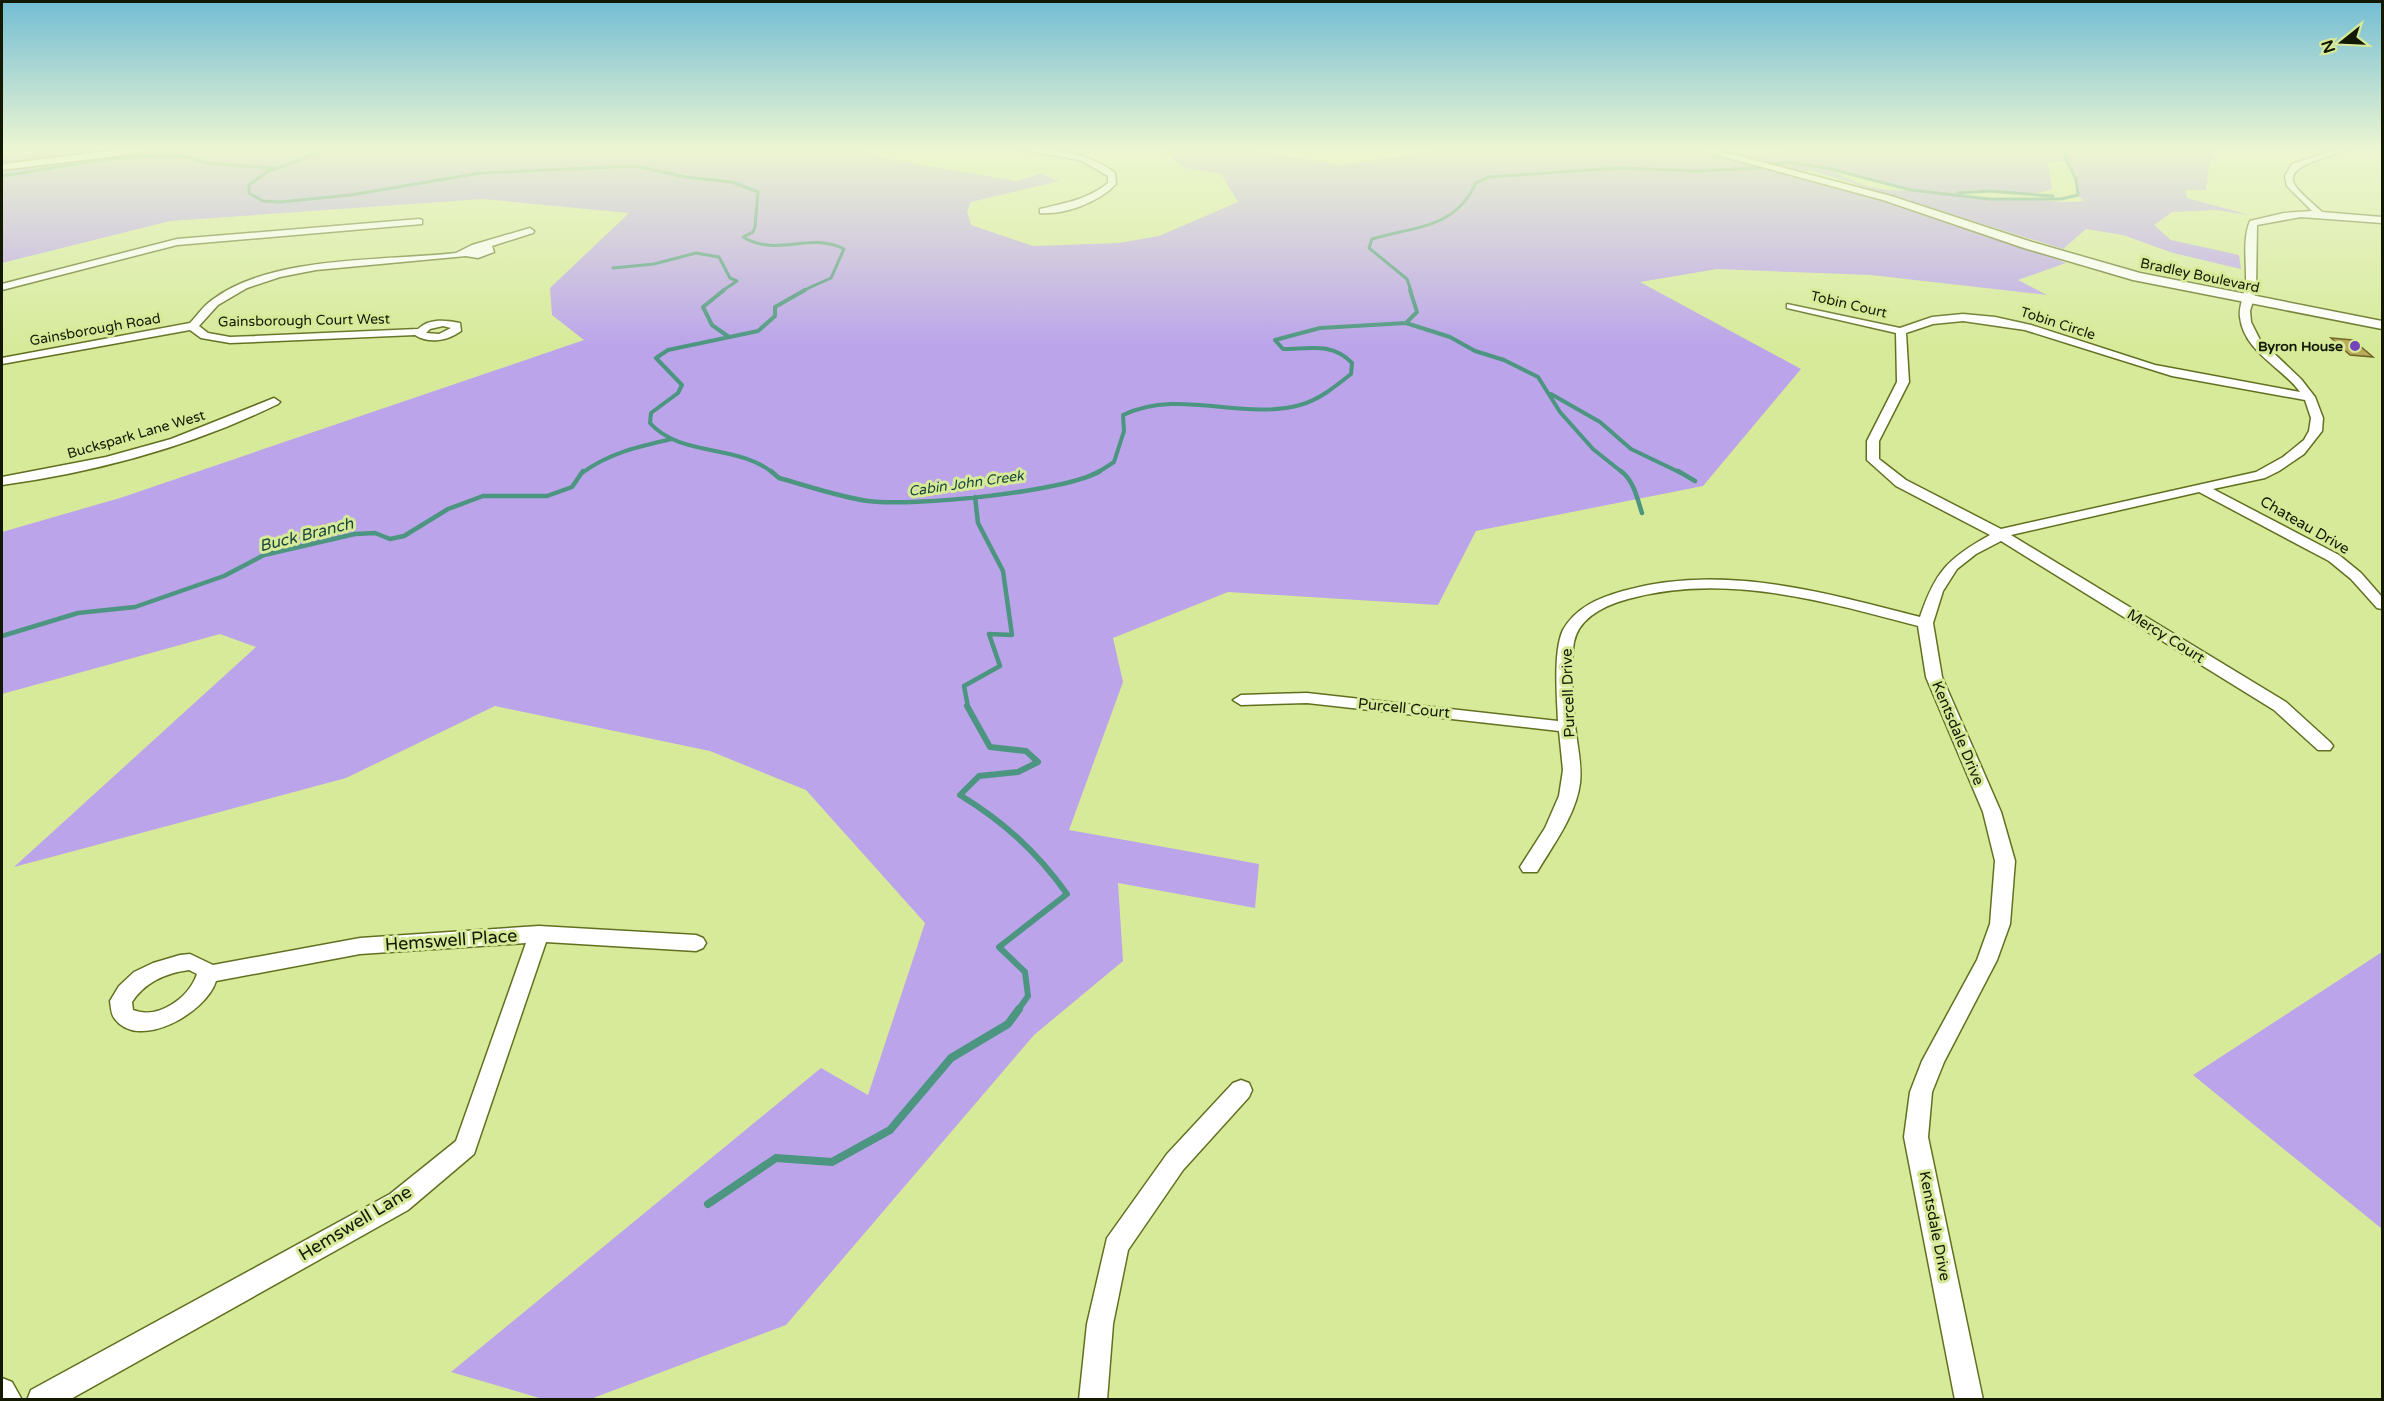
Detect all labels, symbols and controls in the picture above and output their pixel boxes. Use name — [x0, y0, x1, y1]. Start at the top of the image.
north arrow — [2312, 12, 2372, 72]
text: N — [2317, 37, 2340, 56]
street label: Bradley Boulevard — [2139, 255, 2261, 296]
street label: Tobin Court — [1809, 287, 1889, 322]
street label: Tobin Circle — [2018, 303, 2098, 344]
street label: Gainsborough Road — [28, 310, 162, 349]
street label: Gainsborough Court West — [218, 310, 391, 331]
place label: Byron House — [2258, 338, 2343, 355]
marker: Byron House — [2348, 339, 2362, 353]
street label: Buckspark Lane West — [65, 406, 208, 462]
water label: Cabin John Creek — [907, 467, 1026, 500]
street label: Chateau Drive — [2257, 492, 2353, 558]
water label: Buck Branch — [257, 513, 357, 556]
street label: Mercy Court — [2124, 605, 2208, 667]
street label: Purcell Drive — [1557, 648, 1579, 738]
street label: Kentsdale Drive — [1928, 678, 1988, 788]
street label: Purcell Court — [1357, 694, 1451, 722]
street label: Hemswell Place — [384, 924, 518, 956]
street label: Kentsdale Drive — [1916, 1170, 1954, 1282]
street label: Hemswell Lane — [294, 1181, 416, 1265]

